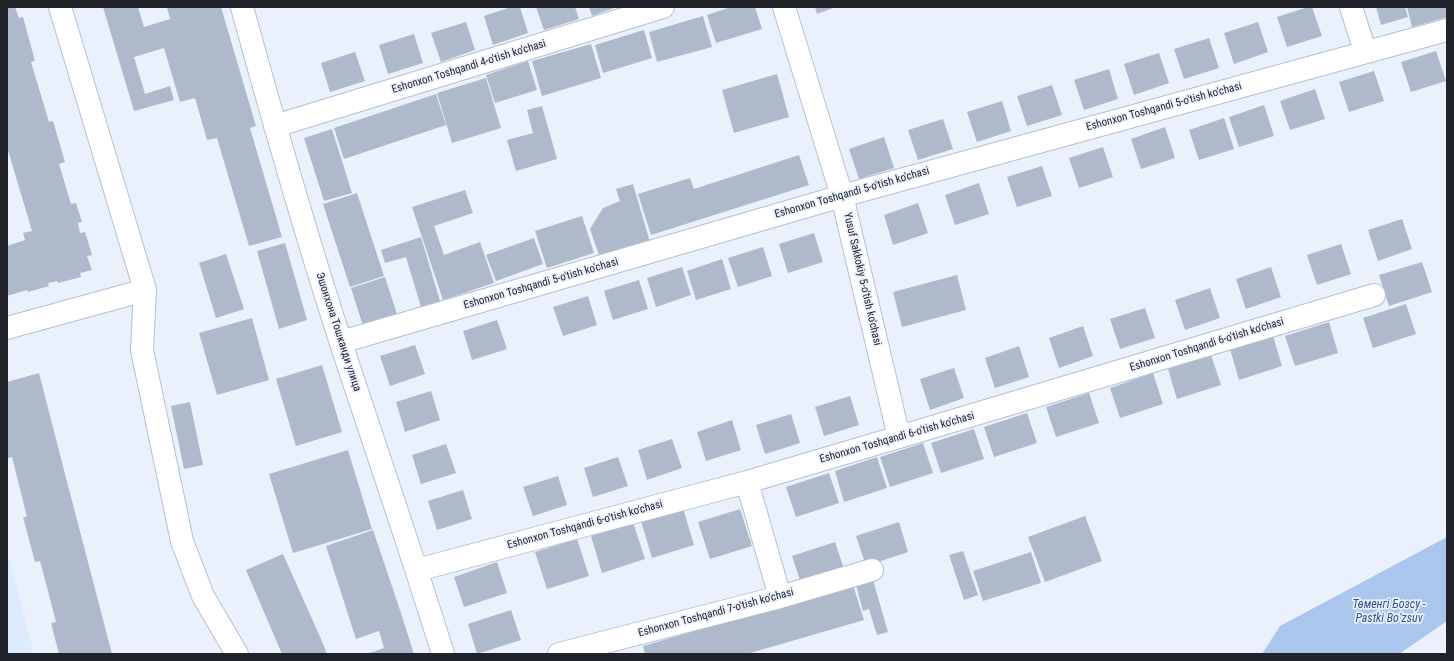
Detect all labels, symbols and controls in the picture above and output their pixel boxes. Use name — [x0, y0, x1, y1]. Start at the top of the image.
street label: Eshonxon Toshqandi 4-o'tish ko'chasi — [390, 37, 548, 97]
street label: Eshonxon Toshqandi 5-o'tish ko'chasi — [1085, 80, 1243, 134]
street label: Eshonxon Toshqandi 5-o'tish ko'chasi — [773, 165, 931, 221]
street label: Yusuf Sakkokiy 5-o'tish ko'chasi — [840, 211, 884, 347]
street label: Eshonxon Toshqandi 5-o'tish ko'chasi — [462, 256, 620, 312]
street label: Эшонхона Тошканди улица — [313, 271, 363, 393]
street label: Eshonxon Toshqandi 6-o'tish ko'chasi — [1128, 315, 1286, 375]
street label: Eshonxon Toshqandi 6-o'tish ko'chasi — [818, 410, 976, 466]
street label: Eshonxon Toshqandi 6-o'tish ko'chasi — [506, 498, 664, 552]
street label: Eshonxon Toshqandi 7-o'tish ko'chasi — [637, 586, 795, 640]
water label: Төменгі Бозсу - Pastki Boʻzsuv — [1352, 598, 1426, 626]

